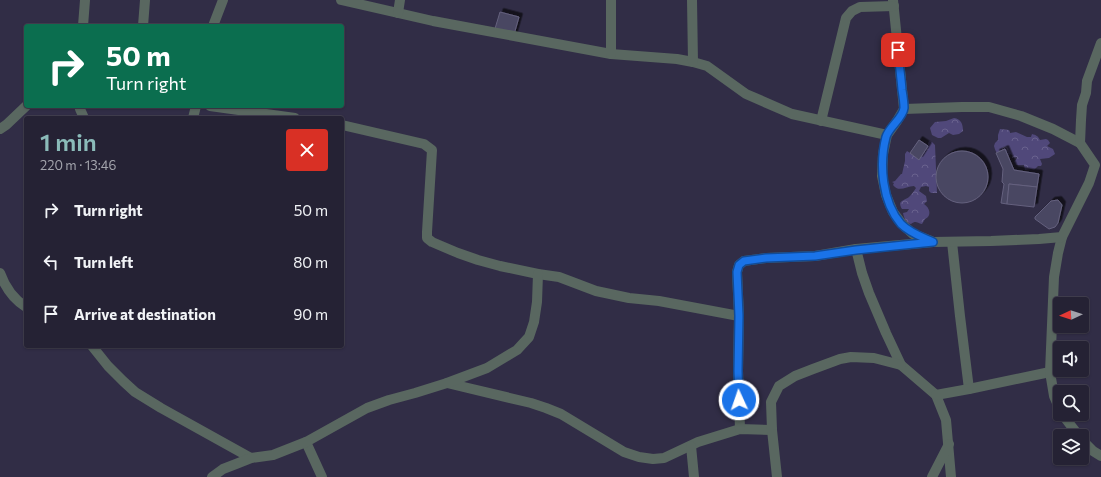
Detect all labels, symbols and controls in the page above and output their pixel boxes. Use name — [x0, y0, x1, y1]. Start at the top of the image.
pin — [881, 33, 915, 67]
text: 50 m — [106, 38, 171, 72]
icon: arrive — [887, 39, 909, 61]
icon: right — [40, 40, 92, 92]
text: Turn right — [106, 72, 186, 94]
text: 1 min — [40, 127, 97, 156]
button: close — [286, 129, 328, 171]
text: 220 m · 13:46 — [40, 157, 116, 173]
icon: right — [40, 199, 62, 221]
text: Turn right — [74, 201, 143, 219]
text: 50 m — [294, 201, 328, 219]
icon: left — [40, 251, 62, 273]
text: Turn left — [74, 253, 133, 271]
text: 80 m — [293, 253, 328, 271]
north arrow — [1053, 297, 1089, 333]
map controls — [1053, 297, 1089, 465]
icon: arrive — [40, 303, 62, 325]
text: Arrive at destination — [74, 305, 216, 323]
text: 90 m — [293, 305, 328, 323]
button: sound — [1053, 341, 1089, 377]
position arrow — [718, 379, 760, 421]
button: search — [1053, 385, 1089, 421]
button: layers — [1053, 429, 1089, 465]

